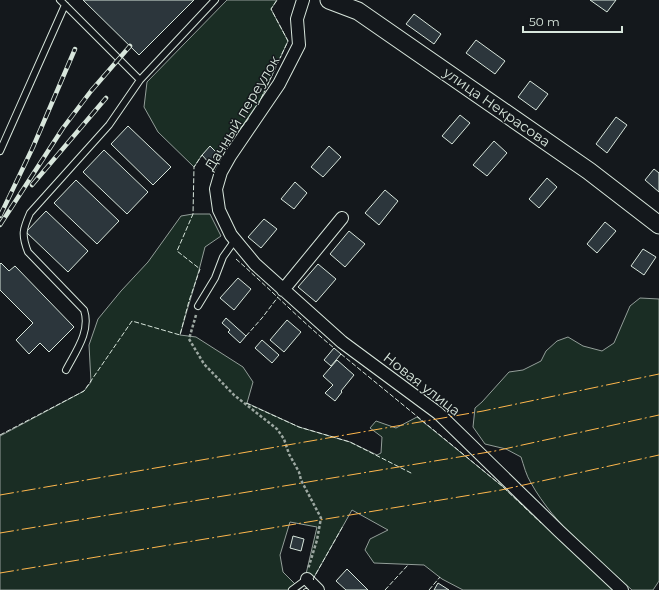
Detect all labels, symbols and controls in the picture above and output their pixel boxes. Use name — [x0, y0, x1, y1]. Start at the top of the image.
scale bar — [523, 8, 622, 34]
text: 50 m — [529, 14, 560, 29]
street label: Дачный переулок — [201, 52, 283, 174]
street label: улица Некрасова — [439, 63, 554, 151]
street label: Новая улица — [380, 348, 464, 420]

